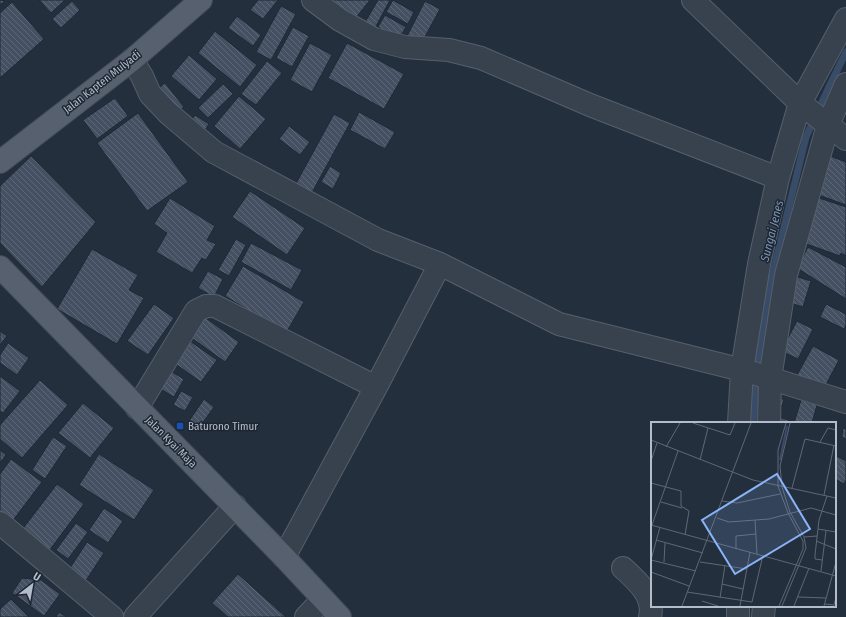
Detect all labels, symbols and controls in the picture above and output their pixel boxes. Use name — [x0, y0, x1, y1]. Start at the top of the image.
street label: Jalan Kapten Mulyadi — [61, 48, 143, 116]
water label: Sungai Jenes — [757, 199, 786, 264]
street label: Jalan Kyai Maja — [143, 414, 199, 470]
place label: Baturono Timur — [188, 420, 258, 433]
marker: Baturono Timur — [175, 421, 185, 431]
inset map — [651, 422, 836, 607]
north arrow — [12, 565, 52, 605]
text: U — [31, 570, 43, 584]

